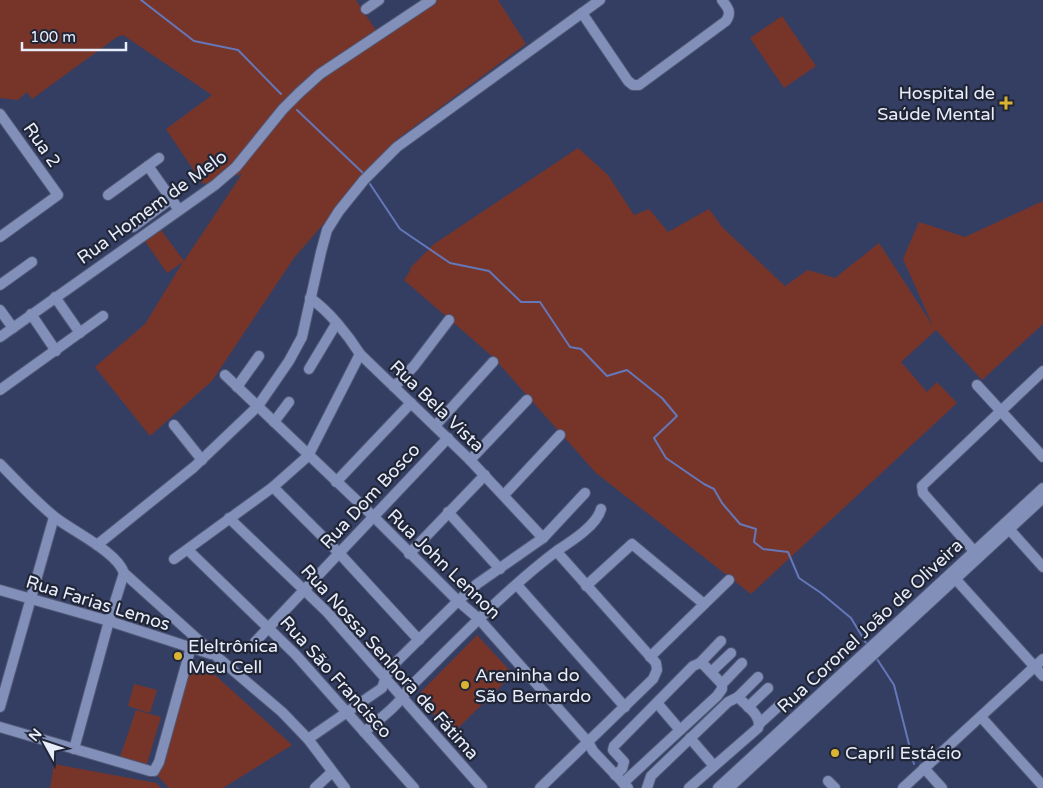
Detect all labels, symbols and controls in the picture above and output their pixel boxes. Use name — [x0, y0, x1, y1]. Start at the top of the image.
scale bar — [22, 20, 126, 52]
text: 100 m — [30, 28, 76, 46]
place label: Hospital de Saúde Mental — [877, 82, 995, 125]
marker: Hospital de Saúde Mental — [999, 96, 1013, 110]
street label: Rua 2 — [19, 118, 65, 172]
street label: Rua Homem de Melo — [73, 145, 231, 269]
street label: Rua Bela Vista — [385, 355, 489, 457]
street label: Rua Dom Bosco — [315, 439, 425, 553]
street label: Rua John Lennon — [383, 504, 505, 624]
street label: Rua Coronel João de Oliveira — [773, 534, 967, 718]
street label: Rua Nossa Senhora de Fátima — [296, 560, 484, 764]
street label: Rua Farias Lemos — [23, 571, 173, 635]
street label: Rua São Francisco — [275, 611, 397, 743]
place label: Eleltrônica Meu Cell — [188, 635, 278, 678]
marker: Eleltrônica Meu Cell — [172, 650, 184, 662]
place label: Areninha do São Bernardo — [475, 664, 591, 707]
marker: Areninha do São Bernardo — [459, 679, 471, 691]
north arrow — [20, 718, 70, 768]
text: N — [25, 725, 46, 745]
place label: Capril Estácio — [845, 742, 962, 764]
marker: Capril Estácio — [829, 747, 841, 759]

